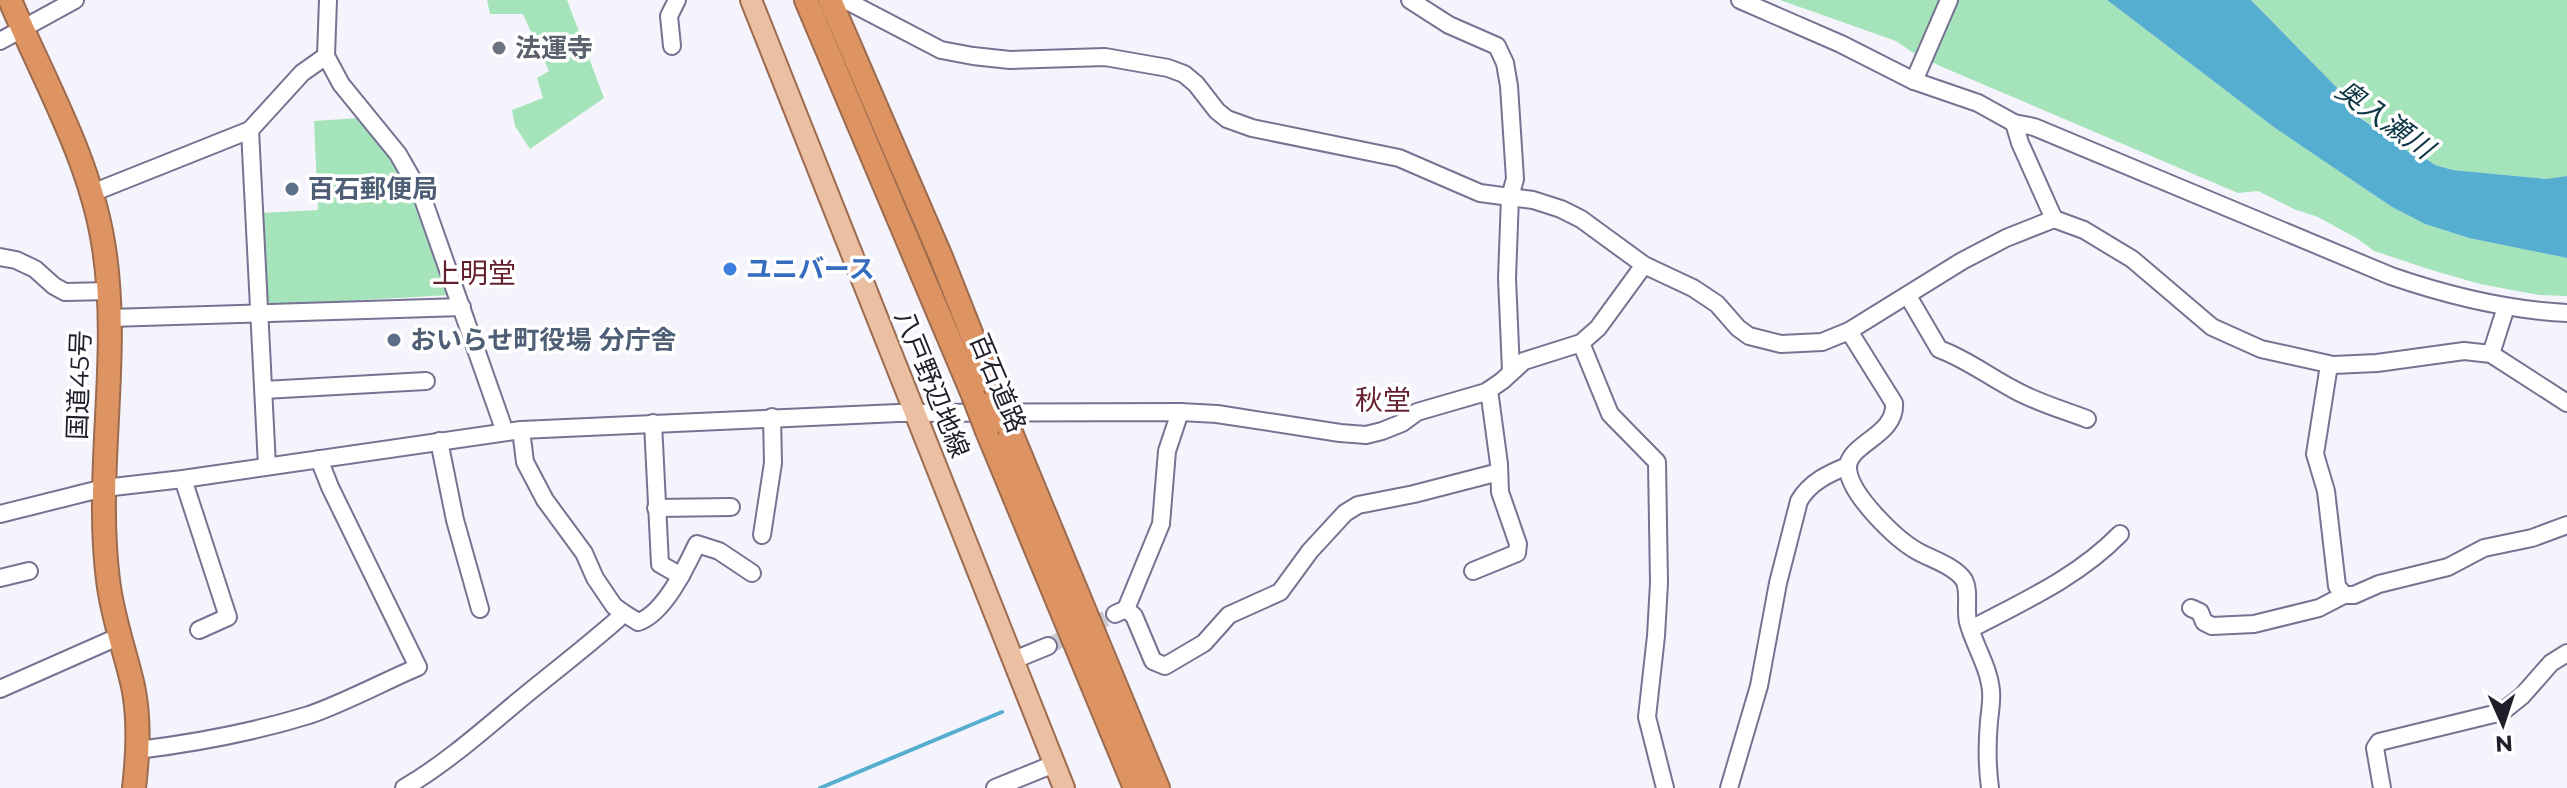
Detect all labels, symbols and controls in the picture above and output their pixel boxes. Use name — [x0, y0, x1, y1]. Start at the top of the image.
place label: 法運寺 — [515, 32, 593, 64]
marker: 法運寺 — [490, 39, 508, 57]
water label: 奥入瀬川 — [2330, 72, 2443, 167]
place label: 百石郵便局 — [308, 173, 438, 205]
marker: 百石郵便局 — [283, 180, 301, 198]
place label: ユニバース — [746, 253, 875, 285]
district label: 上明堂 — [432, 256, 516, 290]
marker: ユニバース — [721, 260, 739, 278]
street label: 八戸野辺地線 — [888, 306, 976, 462]
place label: おいらせ町役場 分庁舎 — [410, 324, 677, 356]
street label: 百石道路 — [963, 329, 1033, 437]
street label: 国道45号 — [61, 330, 97, 440]
marker: おいらせ町役場 分庁舎 — [385, 331, 403, 349]
district label: 秋堂 — [1355, 383, 1411, 417]
north arrow — [2463, 684, 2543, 764]
text: N — [2494, 730, 2514, 757]

